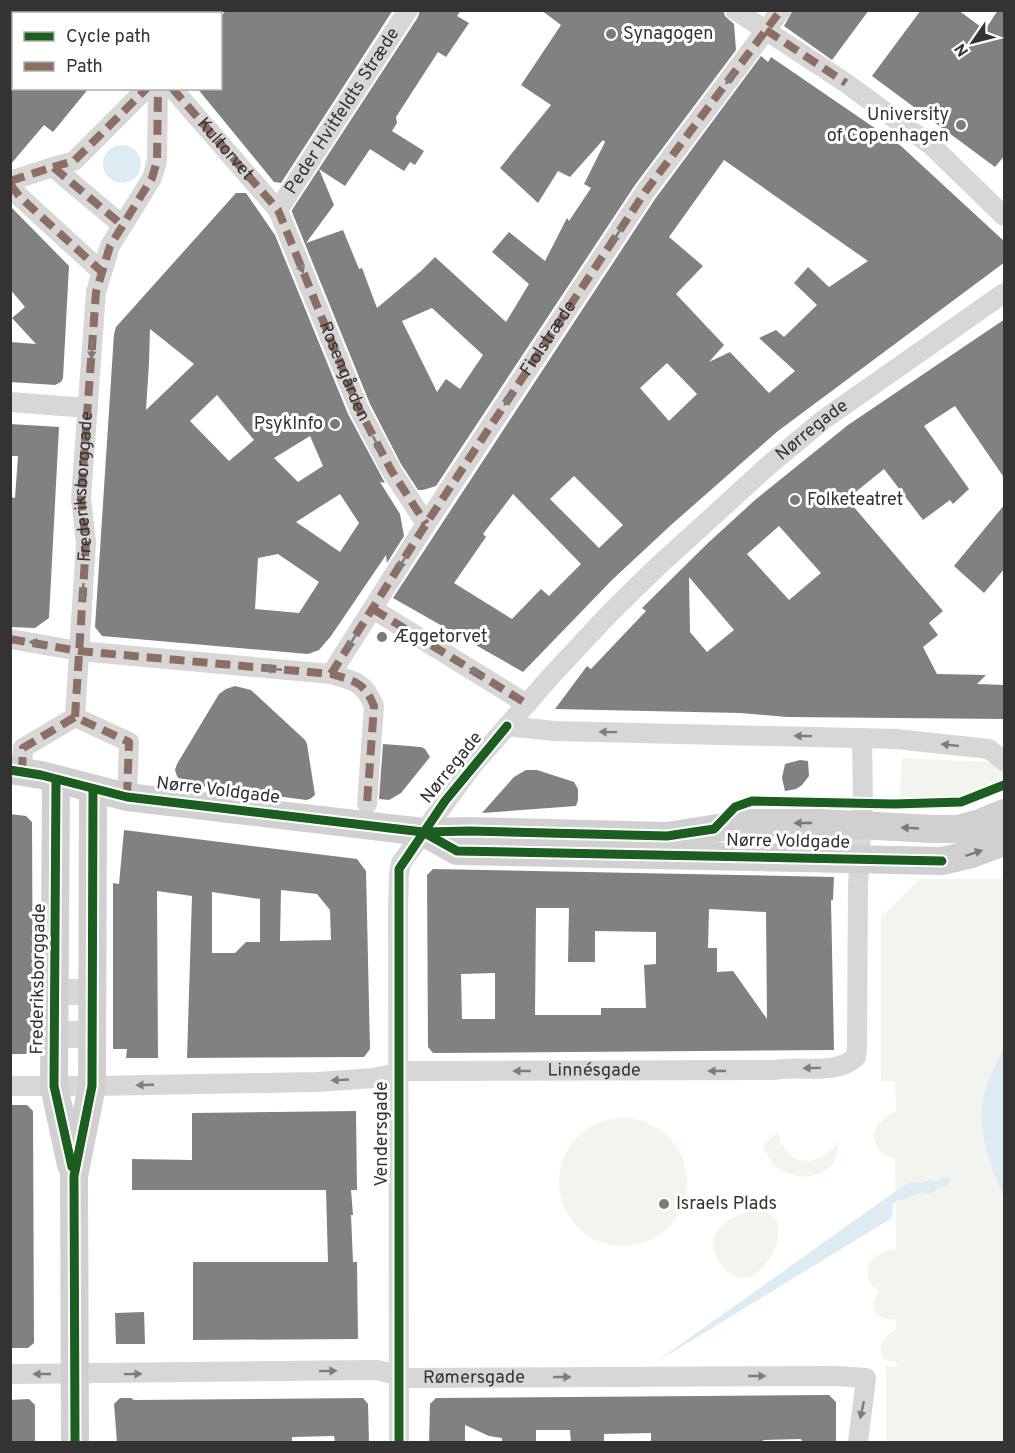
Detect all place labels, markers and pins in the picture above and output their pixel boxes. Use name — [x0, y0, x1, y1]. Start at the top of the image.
place label: Synagogen — [623, 23, 714, 46]
marker: Synagogen — [604, 27, 618, 41]
place label: University of Copenhagen — [827, 104, 949, 148]
marker: University of Copenhagen — [954, 118, 968, 132]
place label: PsykInfo — [254, 413, 323, 436]
marker: PsykInfo — [328, 417, 342, 431]
place label: Folketeatret — [807, 489, 903, 512]
marker: Folketeatret — [788, 493, 802, 507]
place label: Æggetorvet — [393, 626, 488, 649]
marker: Æggetorvet — [375, 630, 389, 644]
place label: Israels Plads — [676, 1193, 777, 1216]
marker: Israels Plads — [657, 1197, 671, 1211]

